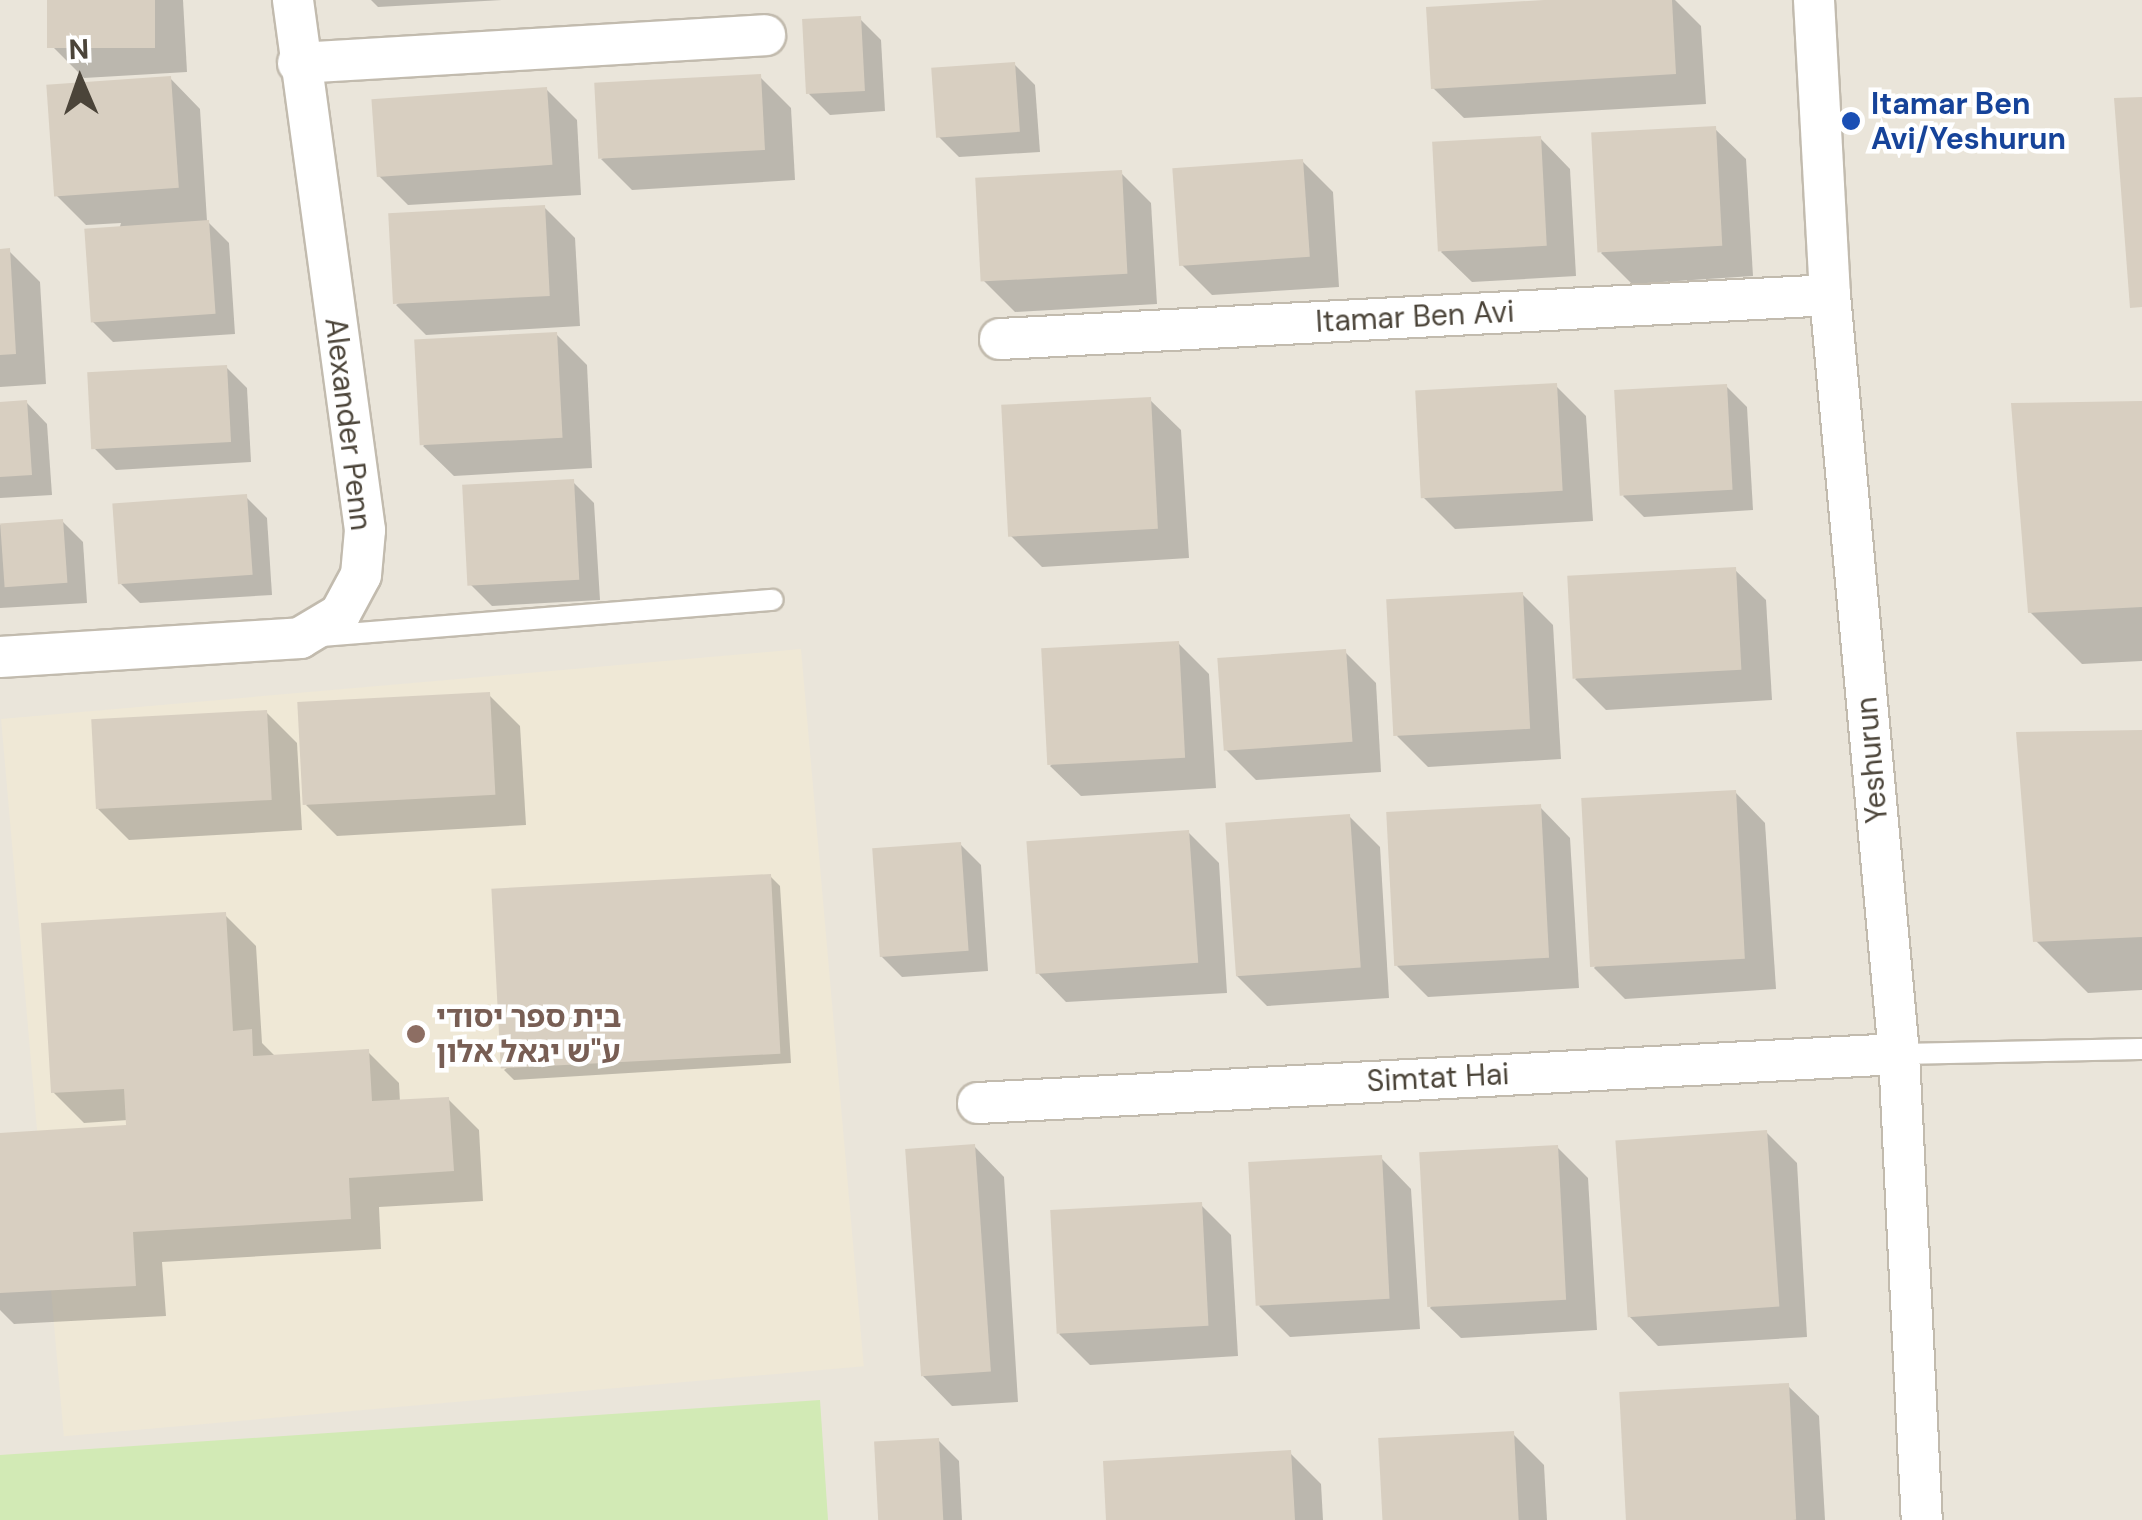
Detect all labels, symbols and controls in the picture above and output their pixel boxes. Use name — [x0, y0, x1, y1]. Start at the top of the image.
north arrow — [30, 30, 130, 130]
text: N — [68, 31, 90, 68]
place label: Itamar Ben Avi/Yeshurun — [1871, 86, 2066, 156]
marker: Itamar Ben Avi/Yeshurun — [1840, 110, 1862, 132]
street label: Itamar Ben Avi — [1315, 294, 1515, 340]
street label: Alexander Penn — [317, 315, 379, 533]
street label: Yeshurun — [1849, 695, 1895, 825]
place label: בית ספר יסודי ע"ש יגאל אלון — [436, 999, 621, 1070]
marker: בית ספר יסודי ע"ש יגאל אלון — [405, 1023, 427, 1045]
street label: Simtat Hai — [1366, 1056, 1510, 1100]

